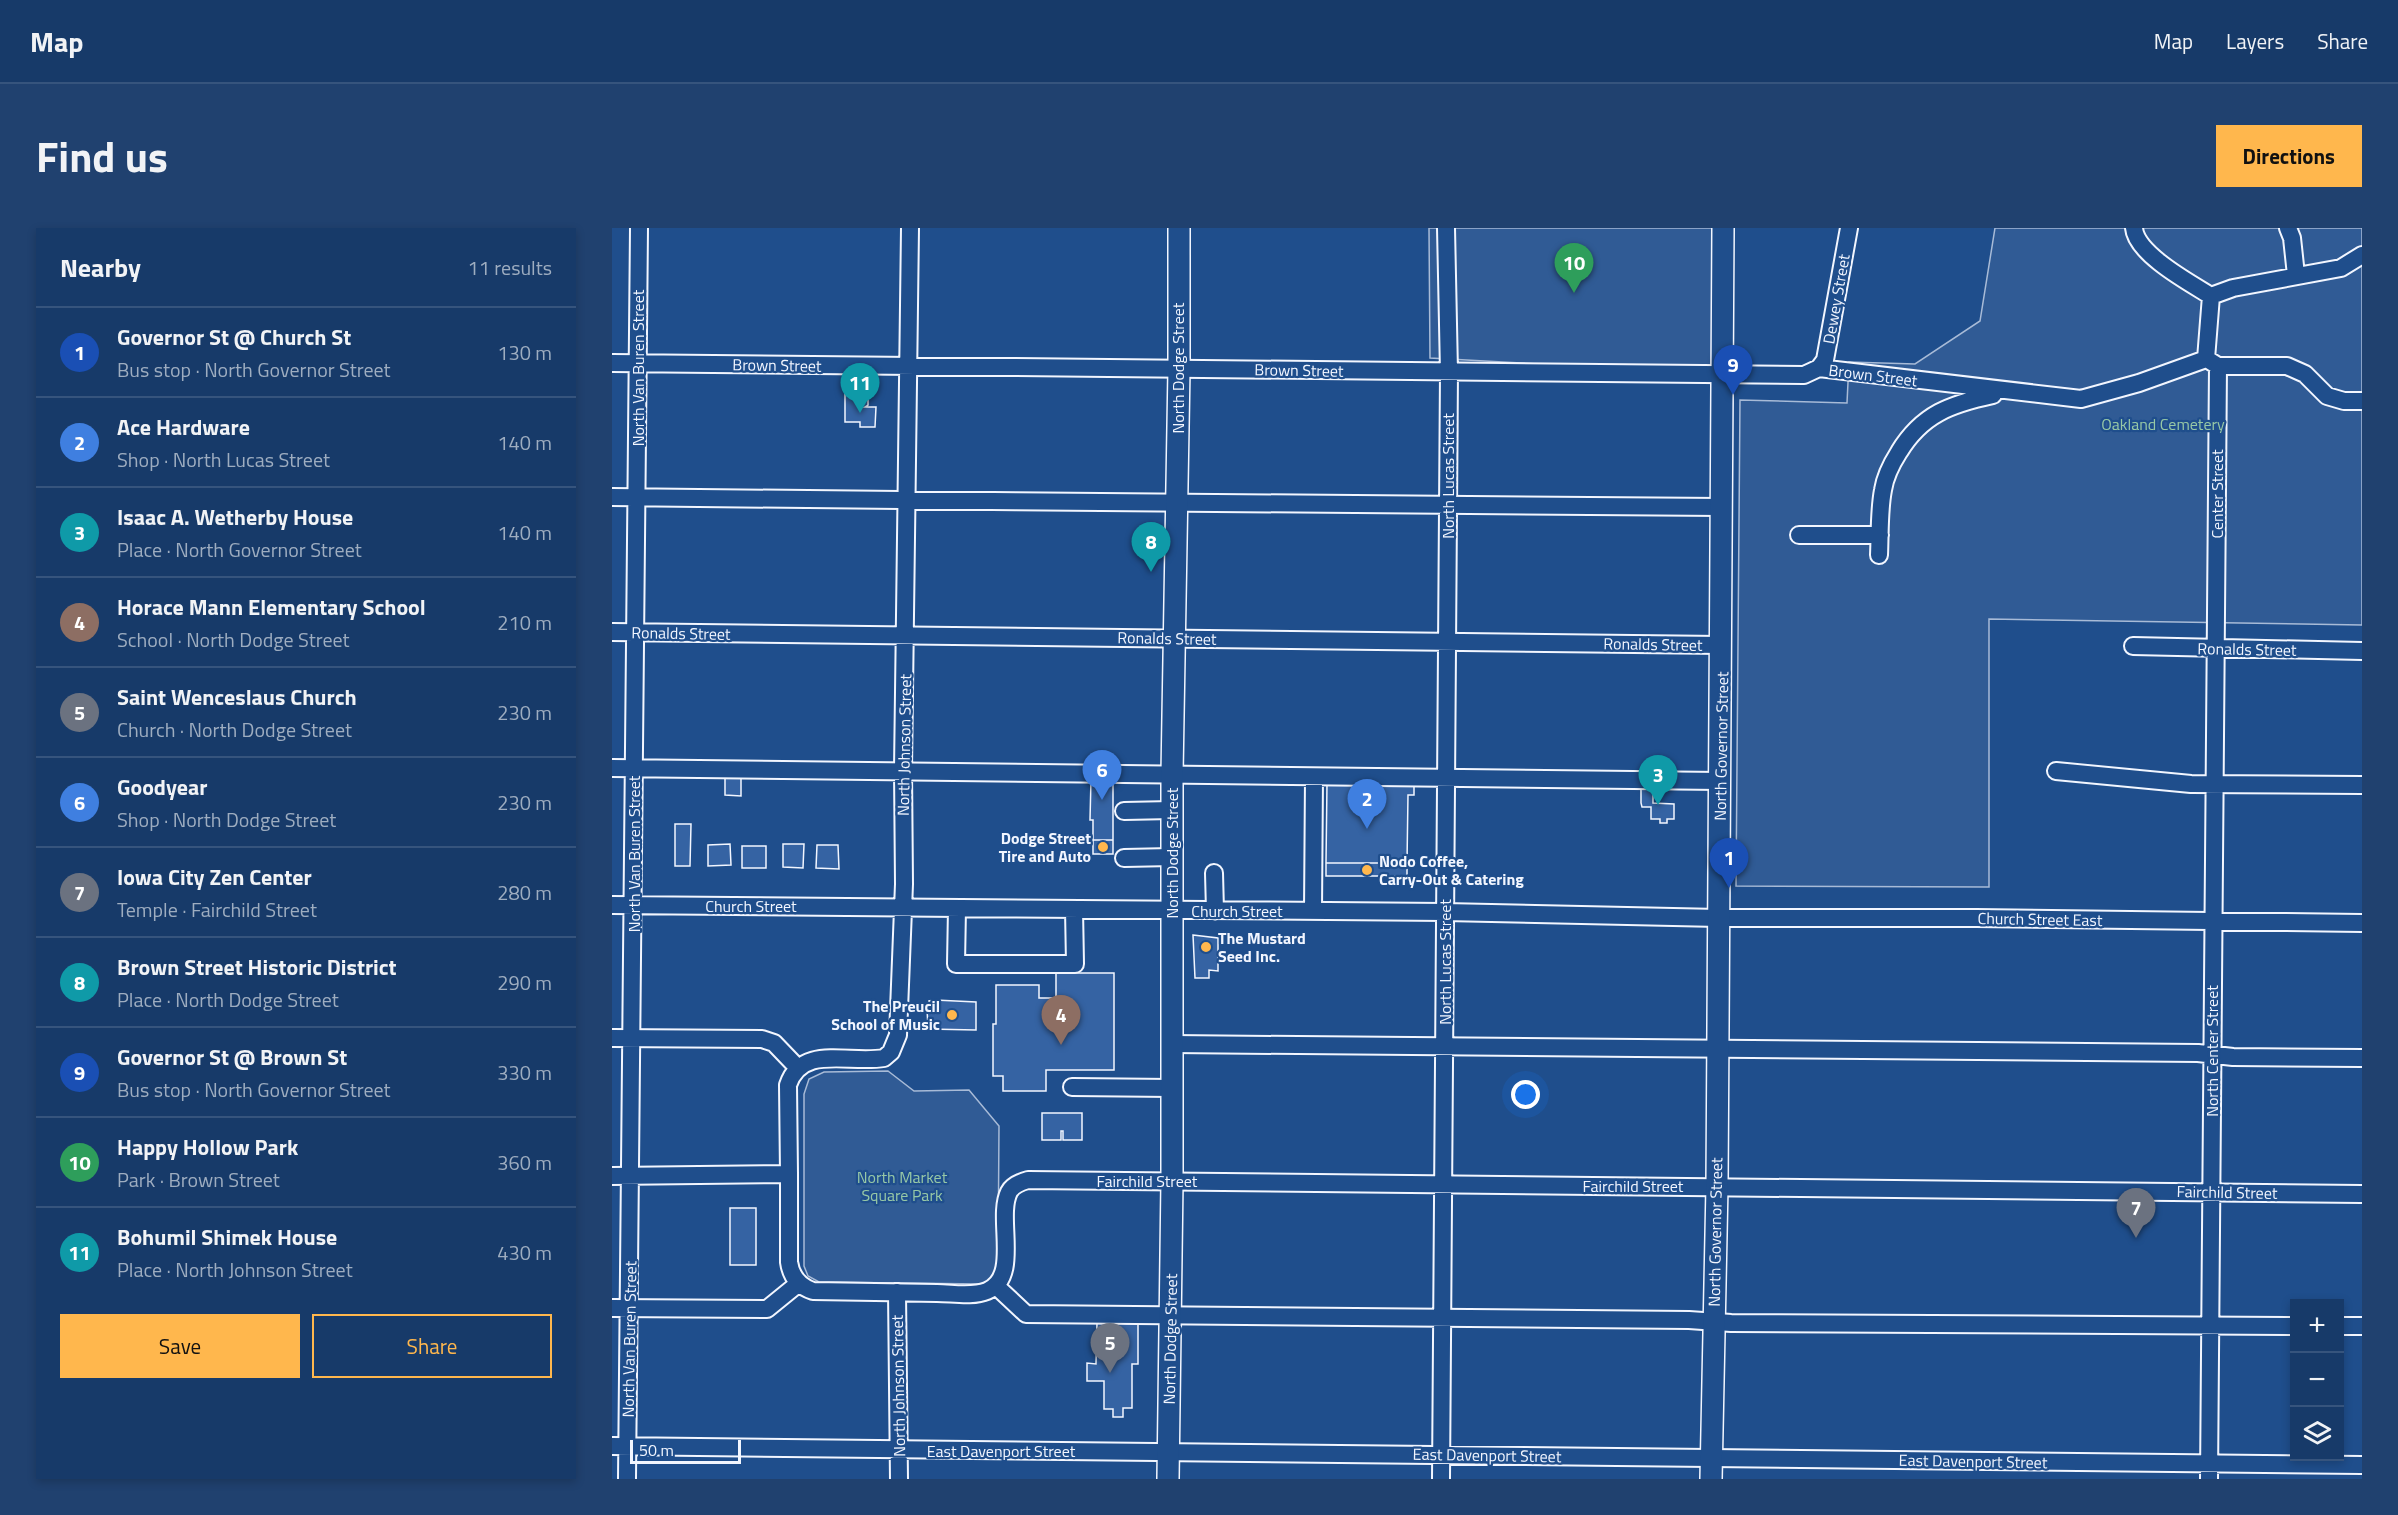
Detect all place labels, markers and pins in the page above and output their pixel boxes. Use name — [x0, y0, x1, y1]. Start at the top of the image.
pin: 10 — [1554, 244, 1594, 293]
pin: 9 — [1714, 346, 1752, 395]
pin: 11 — [840, 364, 880, 413]
pin: 8 — [1132, 522, 1170, 572]
pin: 6 — [1082, 750, 1122, 800]
pin: 3 — [1638, 756, 1678, 805]
pin: 2 — [1348, 780, 1386, 829]
place label: Dodge Street Tire and Auto — [999, 826, 1091, 868]
pin: 1 — [1710, 838, 1748, 888]
marker: Dodge Street Tire and Auto — [1096, 840, 1110, 854]
place label: Nodo Coffee, Carry-Out & Catering — [1379, 849, 1524, 891]
marker: Nodo Coffee, Carry-Out & Catering — [1360, 863, 1374, 877]
place label: The Mustard Seed Inc. — [1218, 926, 1306, 968]
marker: The Mustard Seed Inc. — [1199, 940, 1213, 954]
place label: The Preucil School of Music — [831, 994, 940, 1036]
pin: 4 — [1042, 996, 1080, 1045]
marker: The Preucil School of Music — [945, 1008, 959, 1022]
pin: 7 — [2116, 1188, 2156, 1238]
pin: 5 — [1090, 1324, 1130, 1373]

